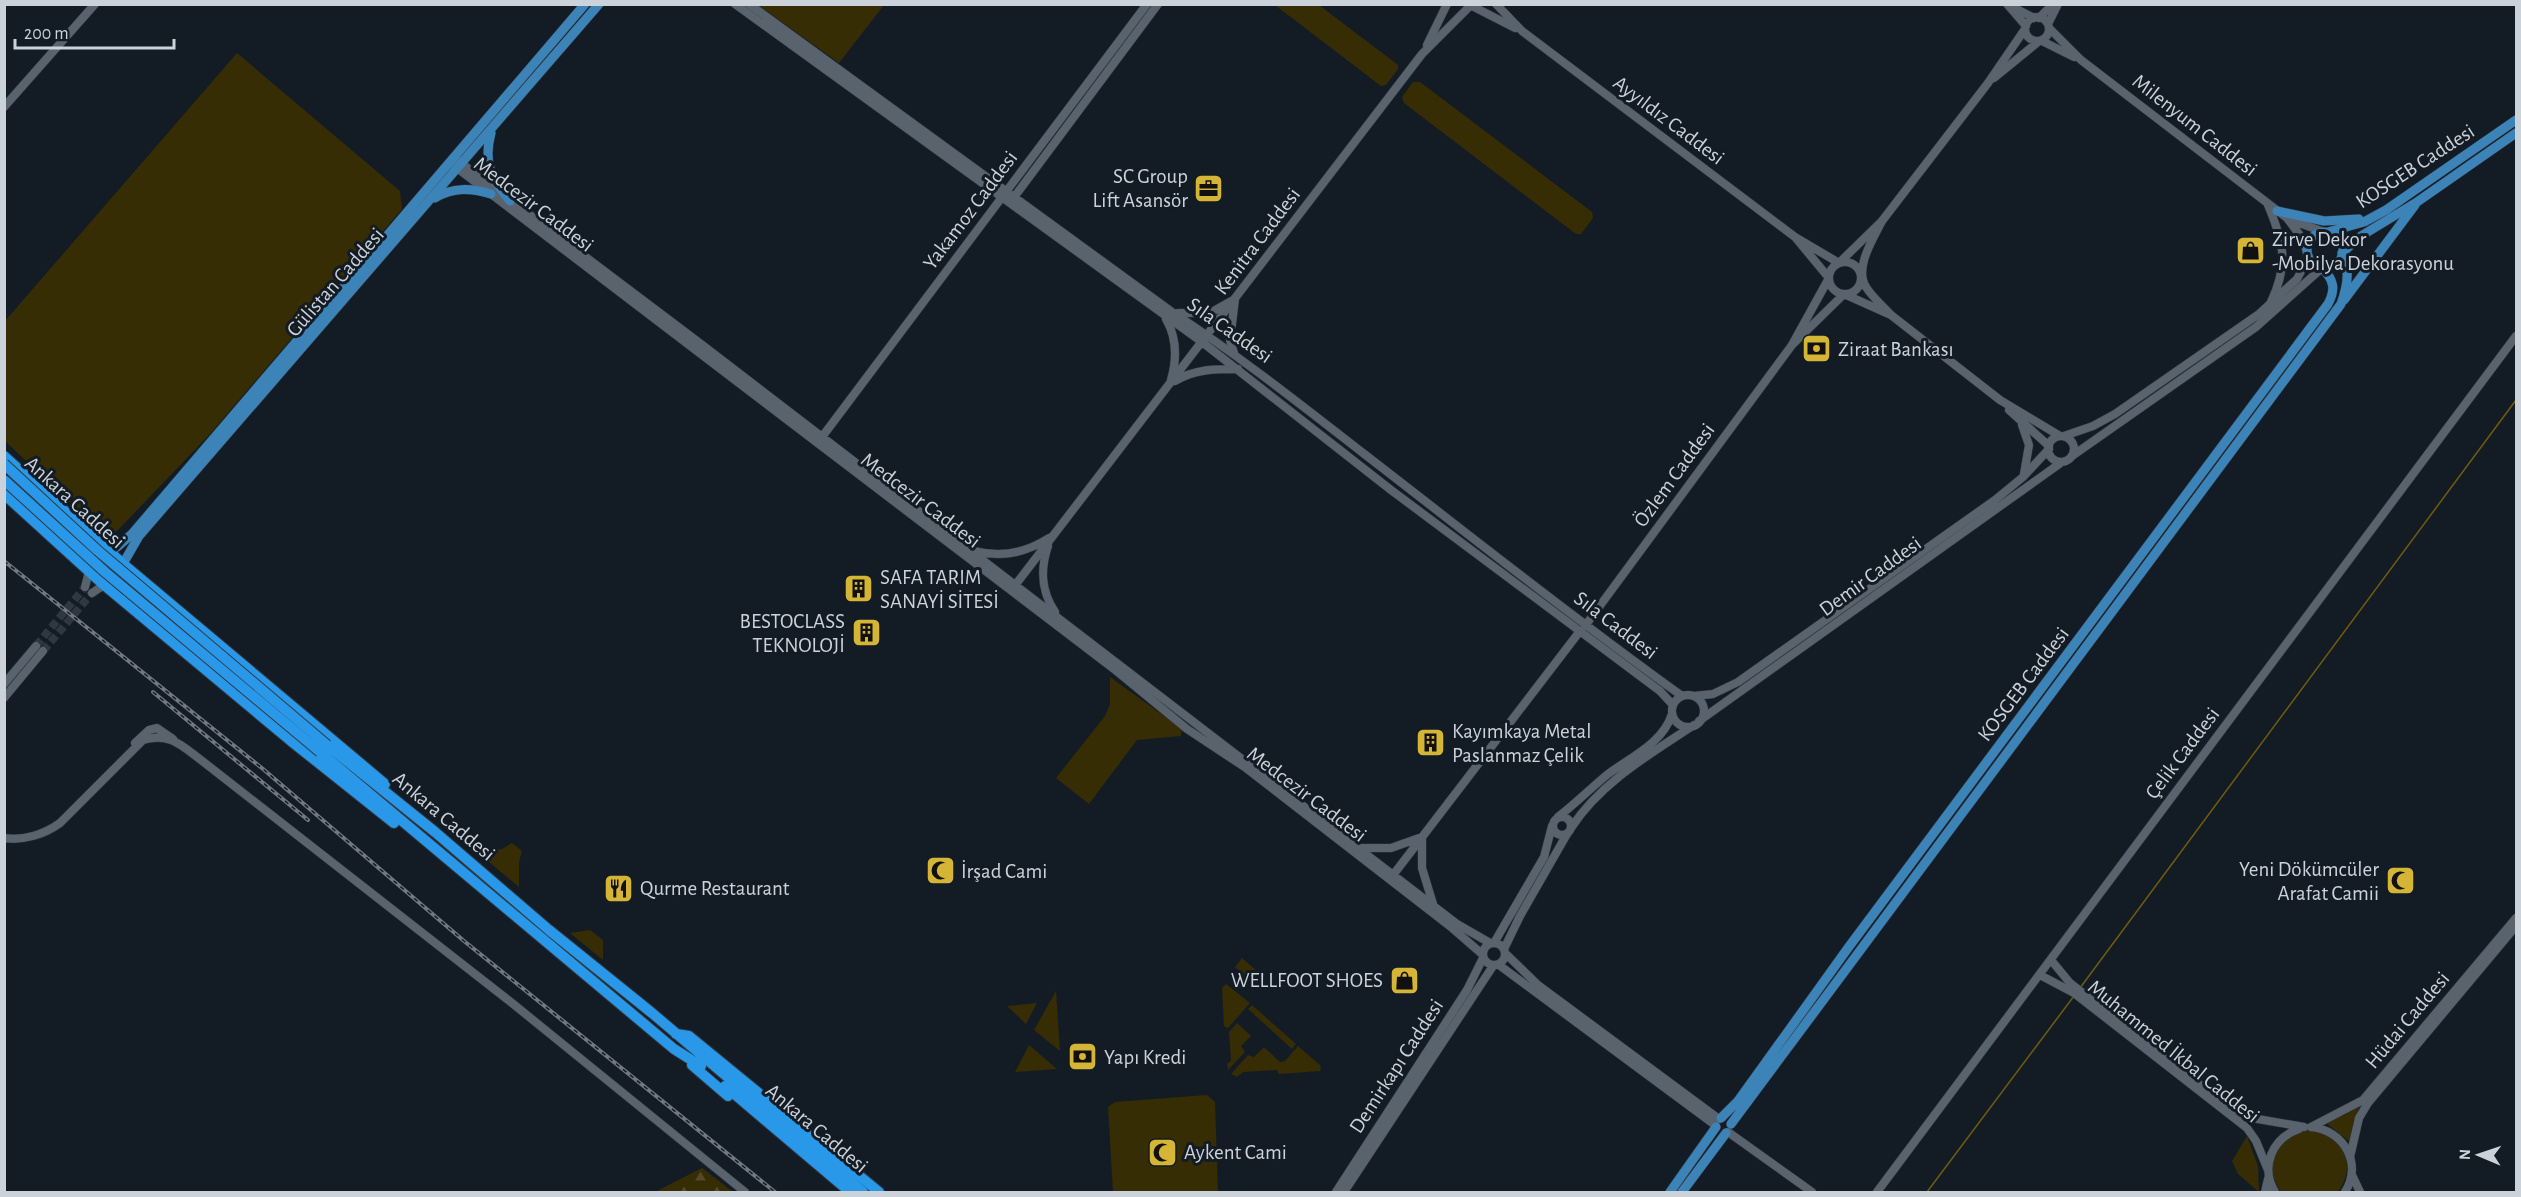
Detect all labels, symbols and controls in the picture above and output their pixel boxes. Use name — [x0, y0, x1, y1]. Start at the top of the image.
scale bar — [15, 12, 174, 50]
text: 200 m — [24, 25, 69, 43]
street label: Milenyum Caddesi — [2129, 70, 2261, 180]
street label: Ayyıldız Caddesi — [1609, 72, 1728, 169]
street label: KOSGEB Caddesi — [2352, 120, 2478, 212]
street label: Yakamoz Caddesi — [919, 147, 1021, 273]
street label: Medcezir Caddesi — [470, 153, 597, 256]
place label: SC Group Lift Asansör — [1093, 166, 1188, 211]
office icon: SC Group Lift Asansör — [1193, 172, 1225, 204]
street label: Kenitra Caddesi — [1211, 184, 1304, 299]
street label: Gülistan Caddesi — [283, 224, 388, 341]
place label: Zirve Dekor -Mobilya Dekorasyonu — [2272, 229, 2454, 274]
shop icon: Zirve Dekor -Mobilya Dekorasyonu — [2235, 235, 2267, 267]
street label: Sıla Caddesi — [1183, 294, 1276, 367]
bank icon: Ziraat Bankası — [1801, 333, 1833, 365]
place label: Ziraat Bankası — [1838, 339, 1954, 360]
street label: Özlem Caddesi — [1629, 419, 1719, 531]
street label: Medcezir Caddesi — [857, 449, 984, 552]
street label: Ankara Caddesi — [21, 452, 129, 552]
street label: Demir Caddesi — [1815, 533, 1925, 620]
place label: SAFA TARIM SANAYİ SİTESİ — [880, 567, 999, 612]
building icon: SAFA TARIM SANAYİ SİTESİ — [843, 573, 875, 605]
street label: Sıla Caddesi — [1570, 587, 1661, 663]
place label: BESTOCLASS TEKNOLOJİ — [740, 611, 845, 656]
building icon: BESTOCLASS TEKNOLOJİ — [850, 617, 882, 649]
street label: KOSGEB Caddesi — [1974, 623, 2073, 745]
street label: Çelik Caddesi — [2141, 704, 2223, 803]
place label: Kayımkaya Metal Paslanmaz Çelik — [1452, 721, 1591, 766]
building icon: Kayımkaya Metal Paslanmaz Çelik — [1415, 727, 1447, 759]
street label: Medcezir Caddesi — [1243, 743, 1370, 846]
street label: Ankara Caddesi — [389, 768, 499, 865]
mosque icon: İrşad Cami — [924, 855, 956, 887]
place label: Yeni Dökümcüler Arafat Camii — [2239, 859, 2379, 904]
place label: İrşad Cami — [961, 860, 1047, 882]
mosque icon: Yeni Dökümcüler Arafat Camii — [2384, 865, 2416, 897]
restaurant icon: Qurme Restaurant — [603, 872, 635, 904]
place label: Qurme Restaurant — [640, 878, 790, 899]
shop icon: WELLFOOT SHOES — [1388, 964, 1420, 996]
street label: Hüdai Caddesi — [2361, 968, 2454, 1073]
place label: WELLFOOT SHOES — [1231, 970, 1383, 991]
street label: Muhammed İkbal Caddesi — [2084, 975, 2264, 1127]
street label: Demirkapı Caddesi — [1345, 996, 1447, 1137]
bank icon: Yapı Kredi — [1067, 1041, 1099, 1073]
place label: Yapı Kredi — [1104, 1047, 1186, 1068]
street label: Ankara Caddesi — [762, 1080, 872, 1177]
north arrow — [2449, 1125, 2509, 1185]
mosque icon: Aykent Cami — [1147, 1136, 1179, 1168]
place label: Aykent Cami — [1184, 1142, 1287, 1163]
text: N — [2457, 1149, 2473, 1160]

